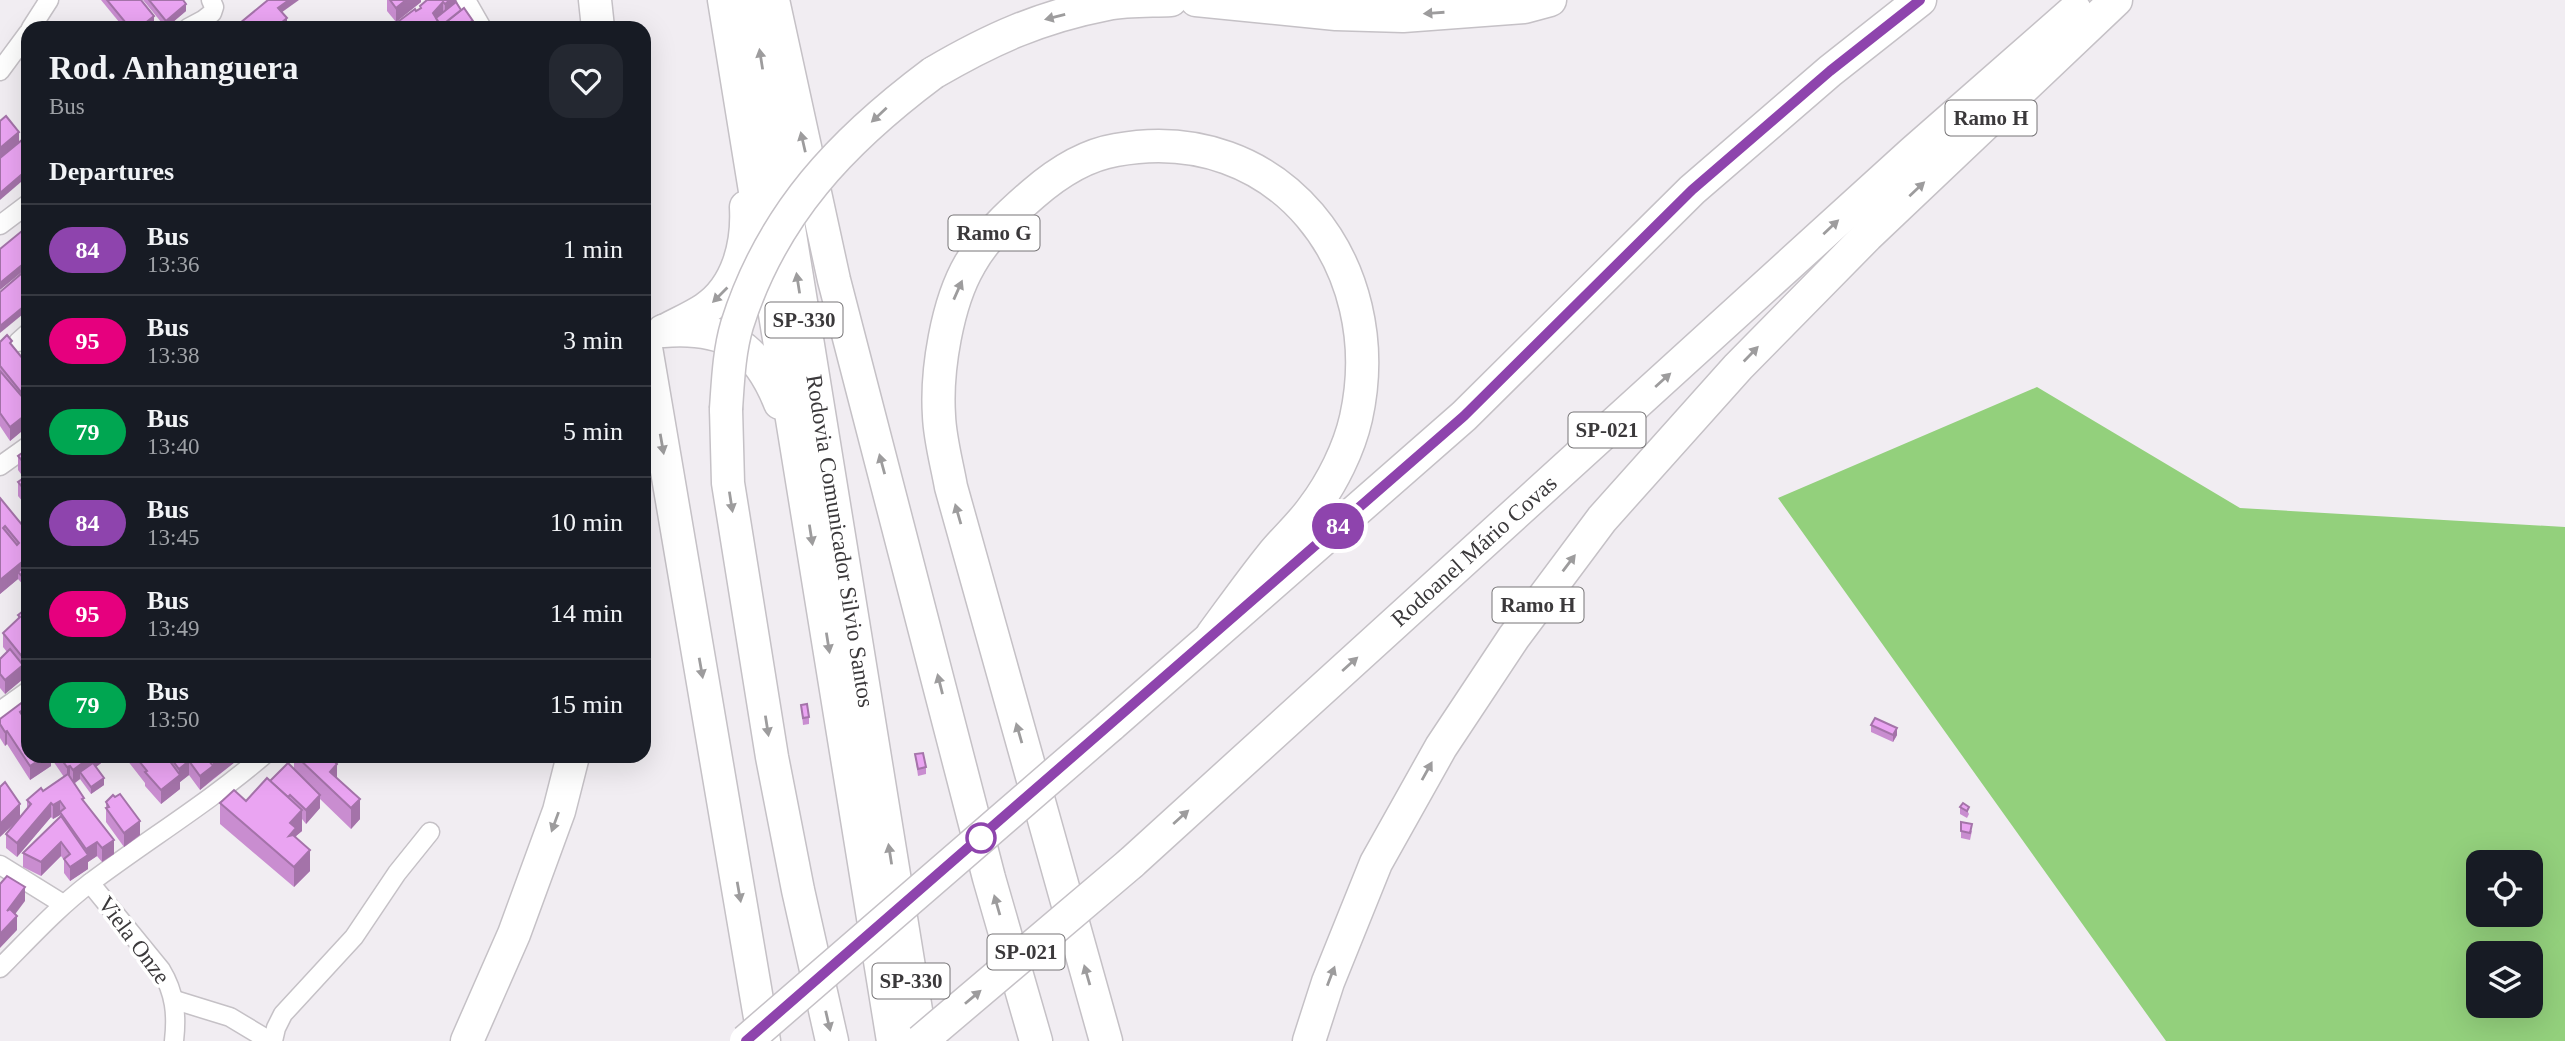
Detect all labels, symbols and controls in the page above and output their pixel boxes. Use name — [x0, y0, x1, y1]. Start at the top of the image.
one-way arrow — [1423, 8, 1445, 19]
one-way arrow — [1044, 12, 1066, 23]
button: heart — [549, 44, 623, 118]
one-way arrow — [755, 48, 766, 70]
text: Rod. Anhanguera — [49, 50, 298, 86]
text: Bus — [49, 94, 85, 119]
road number: Ramo H — [1946, 100, 2036, 136]
one-way arrow — [871, 106, 888, 122]
one-way arrow — [797, 131, 808, 153]
text: Departures — [49, 157, 174, 186]
one-way arrow — [1908, 181, 1925, 197]
road number: Ramo G — [948, 216, 1040, 250]
one-way arrow — [1822, 219, 1839, 235]
text: Bus — [147, 222, 189, 251]
text: 1 min — [563, 235, 623, 264]
text: 84 — [76, 237, 100, 263]
text: 13:36 — [147, 252, 199, 277]
one-way arrow — [792, 272, 803, 294]
one-way arrow — [953, 280, 964, 301]
one-way arrow — [712, 286, 728, 303]
road number: SP-330 — [766, 302, 842, 338]
text: Bus — [147, 313, 189, 342]
text: 3 min — [563, 326, 623, 355]
text: 95 — [76, 328, 100, 354]
text: 13:38 — [147, 343, 199, 368]
one-way arrow — [1742, 346, 1759, 363]
one-way arrow — [1654, 372, 1671, 388]
street label: Rodovia Comunicador Silvio Santos — [801, 373, 879, 709]
text: Bus — [147, 404, 189, 433]
road number: SP-021 — [1568, 412, 1646, 448]
text: 5 min — [563, 417, 623, 446]
text: 79 — [76, 419, 100, 445]
one-way arrow — [657, 433, 668, 455]
text: 13:40 — [147, 434, 199, 459]
one-way arrow — [876, 453, 887, 475]
street label: Rodoanel Mário Covas — [1386, 470, 1562, 632]
one-way arrow — [726, 491, 737, 513]
text: Bus — [147, 495, 189, 524]
one-way arrow — [952, 502, 963, 524]
line badge: 84 — [1306, 503, 1370, 549]
text: 10 min — [550, 508, 623, 537]
text: 84 — [76, 510, 100, 536]
text: 84 — [1326, 513, 1350, 539]
one-way arrow — [806, 524, 817, 546]
text: 13:45 — [147, 525, 199, 550]
one-way arrow — [1562, 554, 1576, 572]
text: Bus — [147, 586, 189, 615]
road number: Ramo H — [1492, 588, 1584, 622]
text: 14 min — [550, 599, 623, 628]
text: 95 — [76, 601, 100, 627]
text: 13:49 — [147, 616, 199, 641]
one-way arrow — [823, 632, 834, 654]
one-way arrow — [695, 657, 706, 679]
one-way arrow — [1341, 657, 1358, 673]
one-way arrow — [934, 673, 945, 695]
text: Bus — [147, 677, 189, 706]
text: 15 min — [550, 690, 623, 719]
text: 79 — [76, 692, 100, 718]
text: 13:50 — [147, 707, 199, 732]
one-way arrow — [762, 715, 773, 737]
one-way arrow — [1014, 722, 1024, 743]
one-way arrow — [1421, 761, 1433, 780]
one-way arrow — [1172, 810, 1189, 826]
one-way arrow — [549, 811, 560, 832]
unlabelled marker — [966, 823, 996, 853]
one-way arrow — [884, 843, 895, 865]
map controls — [2466, 850, 2543, 1018]
button: locate — [2466, 850, 2543, 927]
one-way arrow — [734, 882, 745, 904]
street label: Viela Onze — [93, 891, 175, 989]
one-way arrow — [991, 894, 1001, 915]
road number: SP-021 — [988, 934, 1064, 970]
button: layers — [2466, 941, 2543, 1018]
road number: SP-330 — [872, 964, 950, 998]
one-way arrow — [1082, 964, 1092, 985]
one-way arrow — [1325, 966, 1336, 987]
one-way arrow — [964, 990, 981, 1005]
one-way arrow — [822, 1010, 833, 1032]

